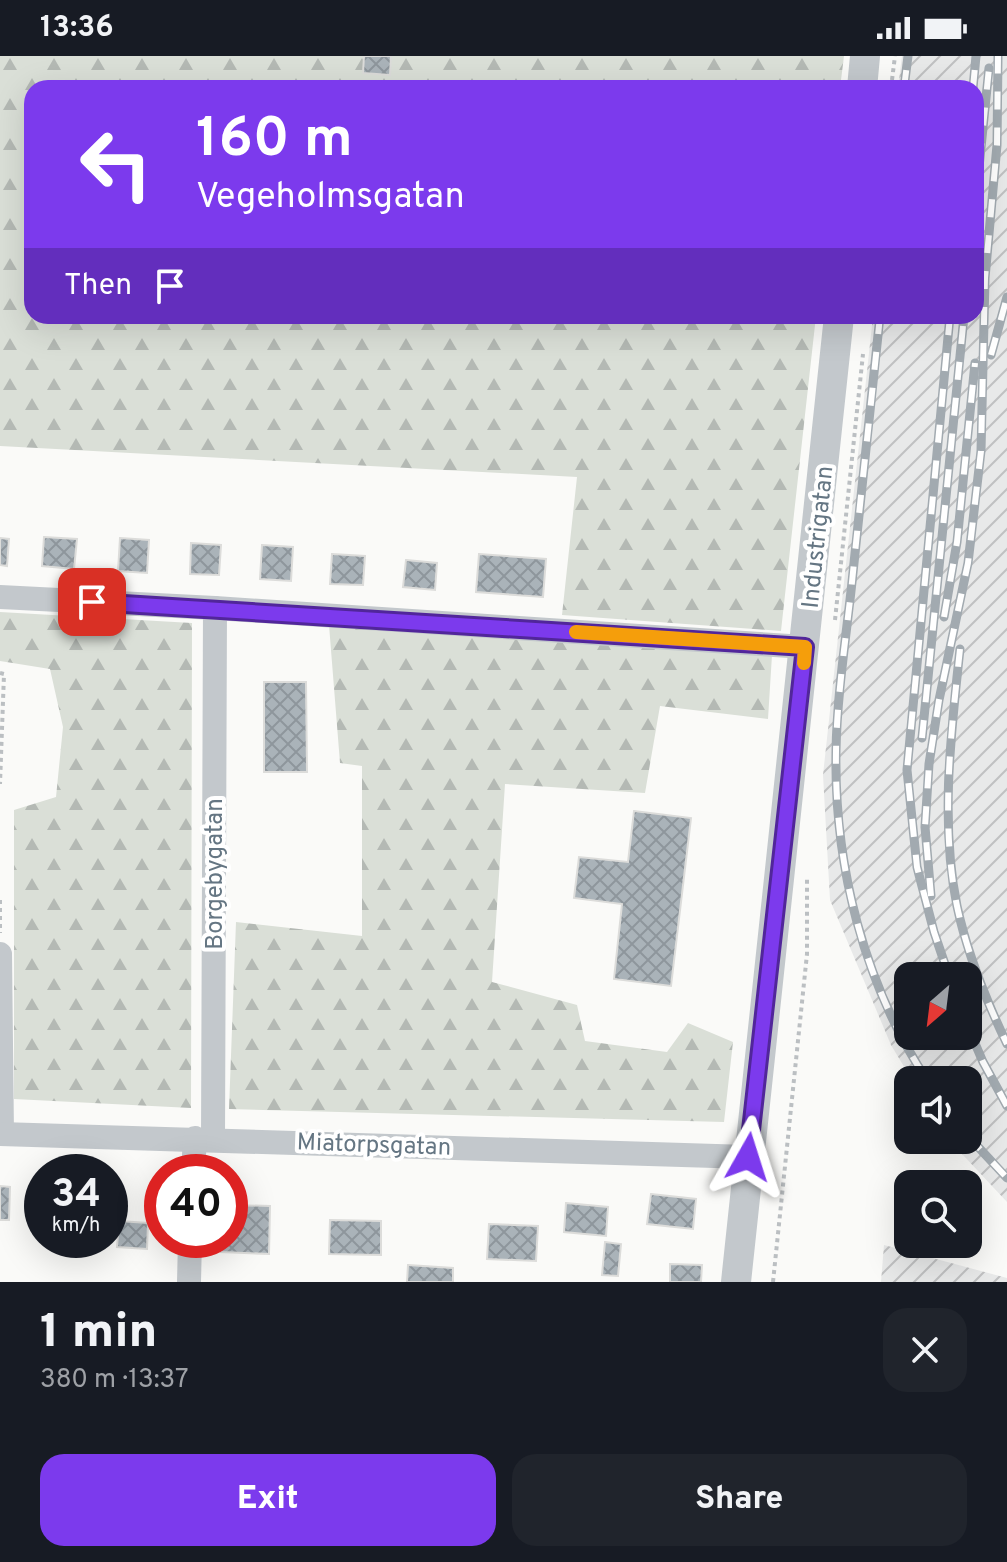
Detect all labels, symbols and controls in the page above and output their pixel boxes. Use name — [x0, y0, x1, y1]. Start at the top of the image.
text: 13:36 — [40, 10, 114, 47]
text: 160 m — [196, 106, 353, 176]
icon: left — [64, 112, 168, 216]
text: Vegeholmsgatan — [196, 175, 465, 221]
icon: arrive — [148, 264, 192, 308]
text: Then — [64, 268, 132, 305]
street label: Industrigatan — [797, 464, 841, 610]
pin — [58, 568, 126, 636]
icon: arrive — [70, 580, 114, 624]
street label: Borgebygatan — [201, 798, 231, 950]
north arrow — [894, 962, 982, 1050]
map controls — [894, 962, 982, 1258]
button: sound — [894, 1066, 982, 1154]
position arrow — [706, 1115, 790, 1199]
street label: Miatorpsgatan — [296, 1128, 452, 1164]
speed limit sign: 40 — [144, 1154, 248, 1258]
button: search — [894, 1170, 982, 1258]
text: 34 — [51, 1171, 101, 1221]
text: km/h — [52, 1213, 100, 1239]
text: 1 min — [40, 1304, 157, 1364]
button: close — [883, 1308, 967, 1392]
text: 380 m · 13:37 — [40, 1364, 189, 1397]
button: Exit — [40, 1454, 496, 1546]
button: Share — [512, 1454, 967, 1546]

